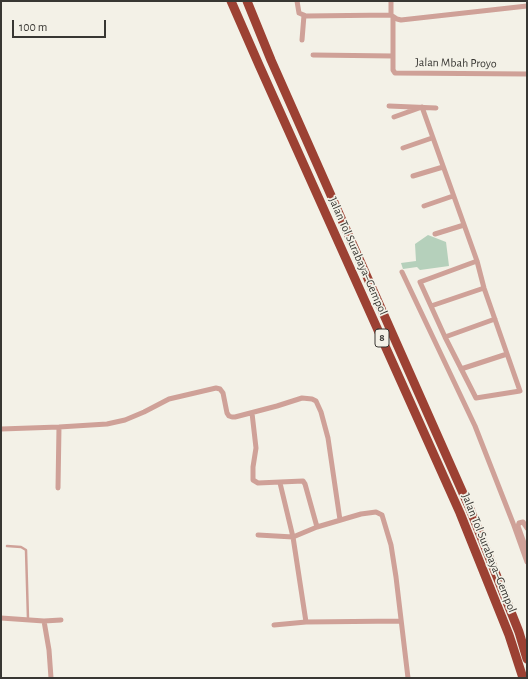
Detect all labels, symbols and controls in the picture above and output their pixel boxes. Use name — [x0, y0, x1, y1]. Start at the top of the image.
scale bar — [14, 12, 108, 38]
text: 100 m — [19, 21, 47, 33]
street label: Jalan Mbah Proyo — [415, 55, 497, 71]
street label: Jalan Tol Surabaya–Gempol — [326, 195, 390, 317]
road number: 8 — [375, 329, 389, 347]
street label: Jalan Tol Surabaya–Gempol — [458, 491, 520, 615]

